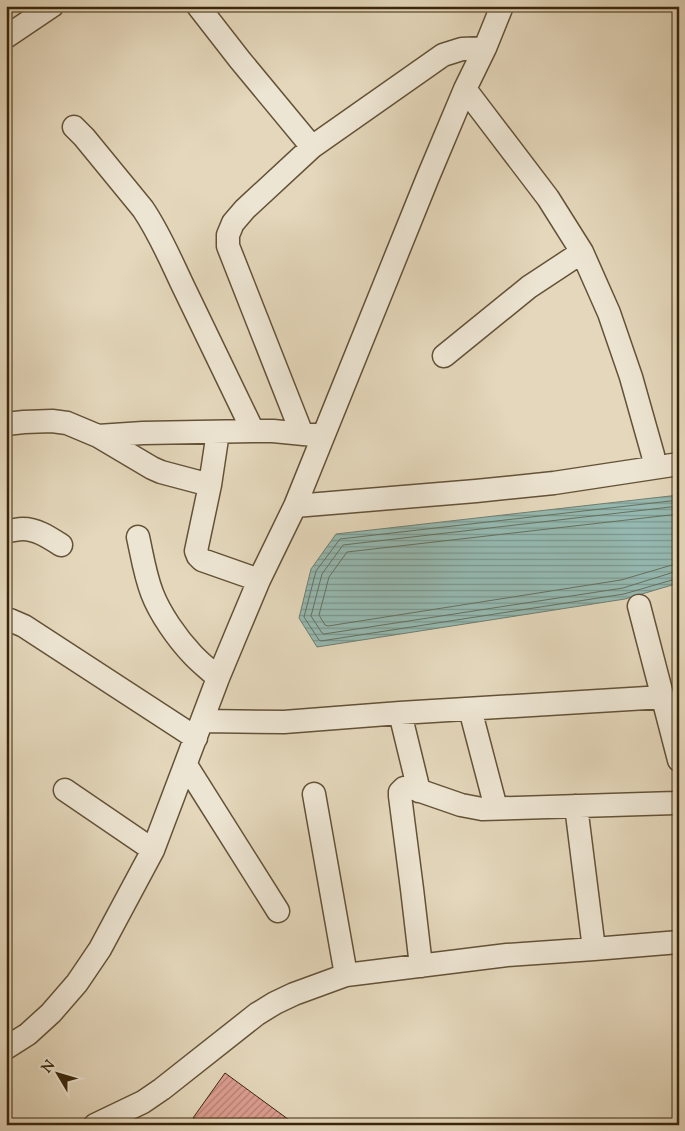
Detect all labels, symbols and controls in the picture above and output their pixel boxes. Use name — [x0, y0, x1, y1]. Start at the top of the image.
north arrow — [32, 1048, 82, 1098]
text: N — [38, 1057, 61, 1078]

